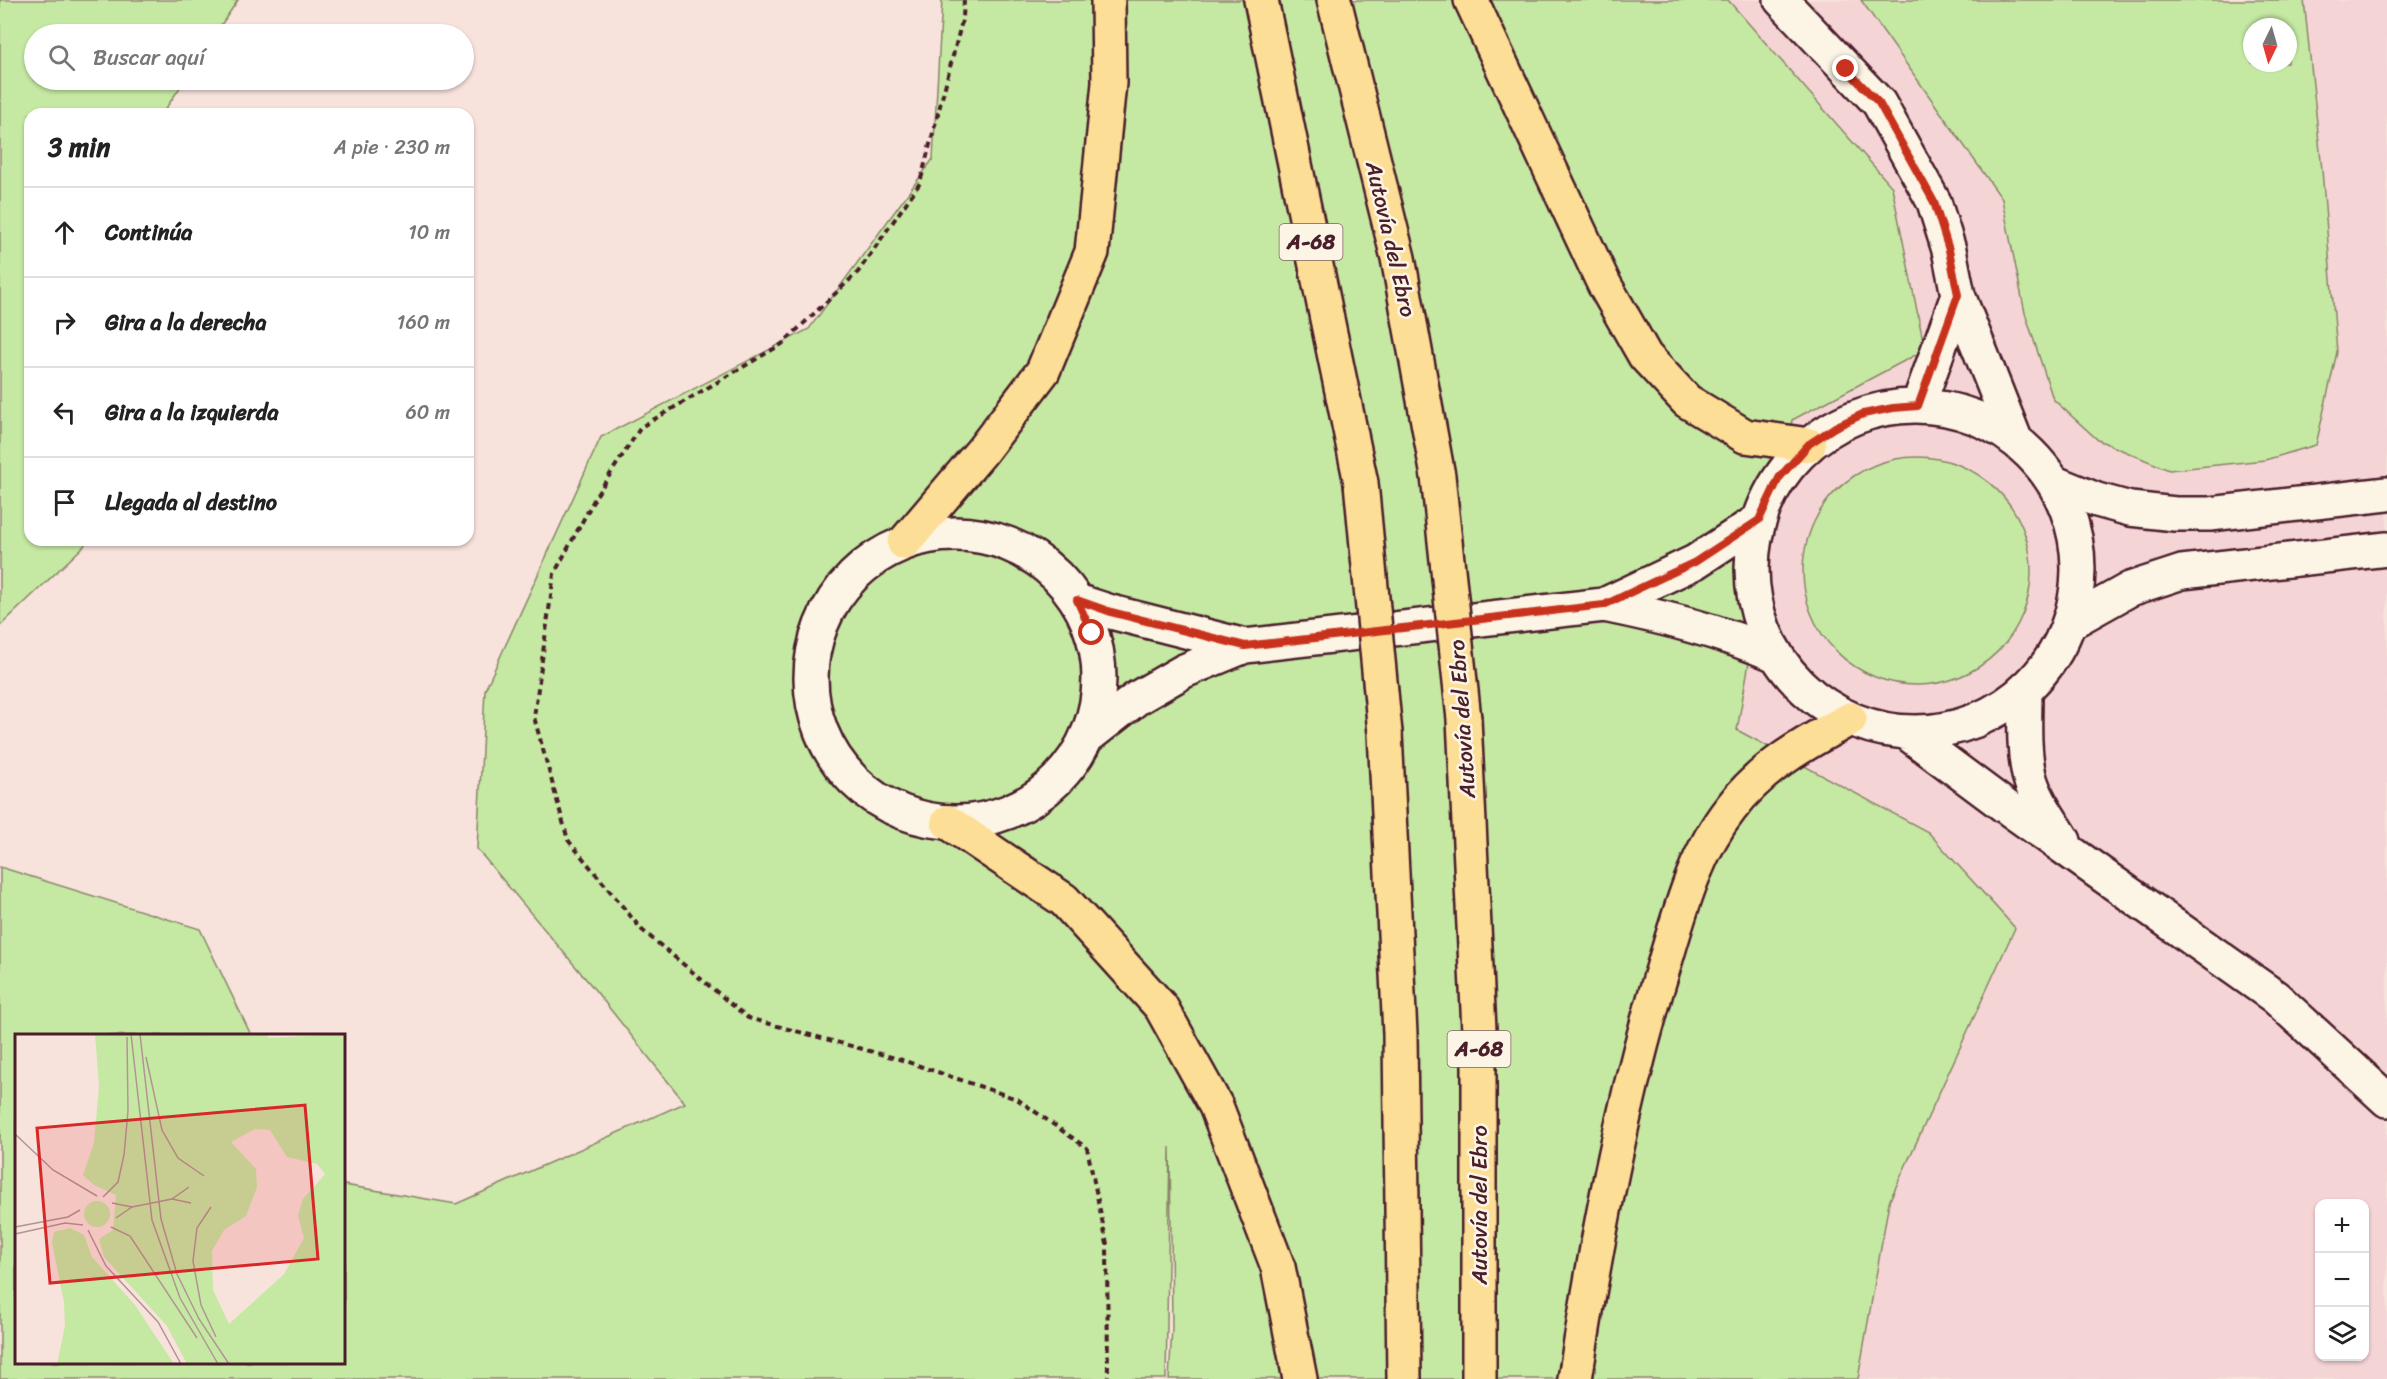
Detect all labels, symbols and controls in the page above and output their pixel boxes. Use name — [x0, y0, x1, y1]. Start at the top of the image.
north arrow — [2243, 18, 2297, 72]
search box — [24, 24, 474, 90]
text: Buscar aquí — [93, 38, 205, 77]
icon: search — [45, 41, 78, 74]
route end — [1832, 55, 1858, 81]
text: 3 min — [48, 124, 110, 170]
text: A pie · 230 m — [334, 130, 450, 165]
street label: Autovía del Ebro — [1354, 156, 1428, 321]
text: Continúa — [105, 213, 192, 252]
text: 10 m — [408, 215, 450, 250]
icon: ahead — [48, 216, 81, 249]
road number: A-68 — [1280, 224, 1342, 260]
text: Gira a la derecha — [105, 303, 266, 342]
text: 160 m — [397, 305, 450, 340]
icon: right — [48, 306, 81, 339]
text: Gira a la izquierda — [105, 393, 278, 432]
text: 60 m — [405, 395, 450, 430]
icon: left — [48, 396, 81, 429]
text: Llegada al destino — [105, 483, 277, 522]
icon: arrive — [48, 486, 81, 519]
route start — [1078, 619, 1104, 645]
street label: Autovía del Ebro — [1437, 638, 1487, 801]
road number: A-68 — [1448, 1031, 1510, 1067]
inset map — [15, 1034, 345, 1364]
street label: Autovía del Ebro — [1460, 1125, 1499, 1286]
map controls — [2315, 1199, 2369, 1361]
button: + — [2315, 1199, 2369, 1253]
button: − — [2315, 1253, 2369, 1307]
button: layers — [2315, 1307, 2369, 1361]

